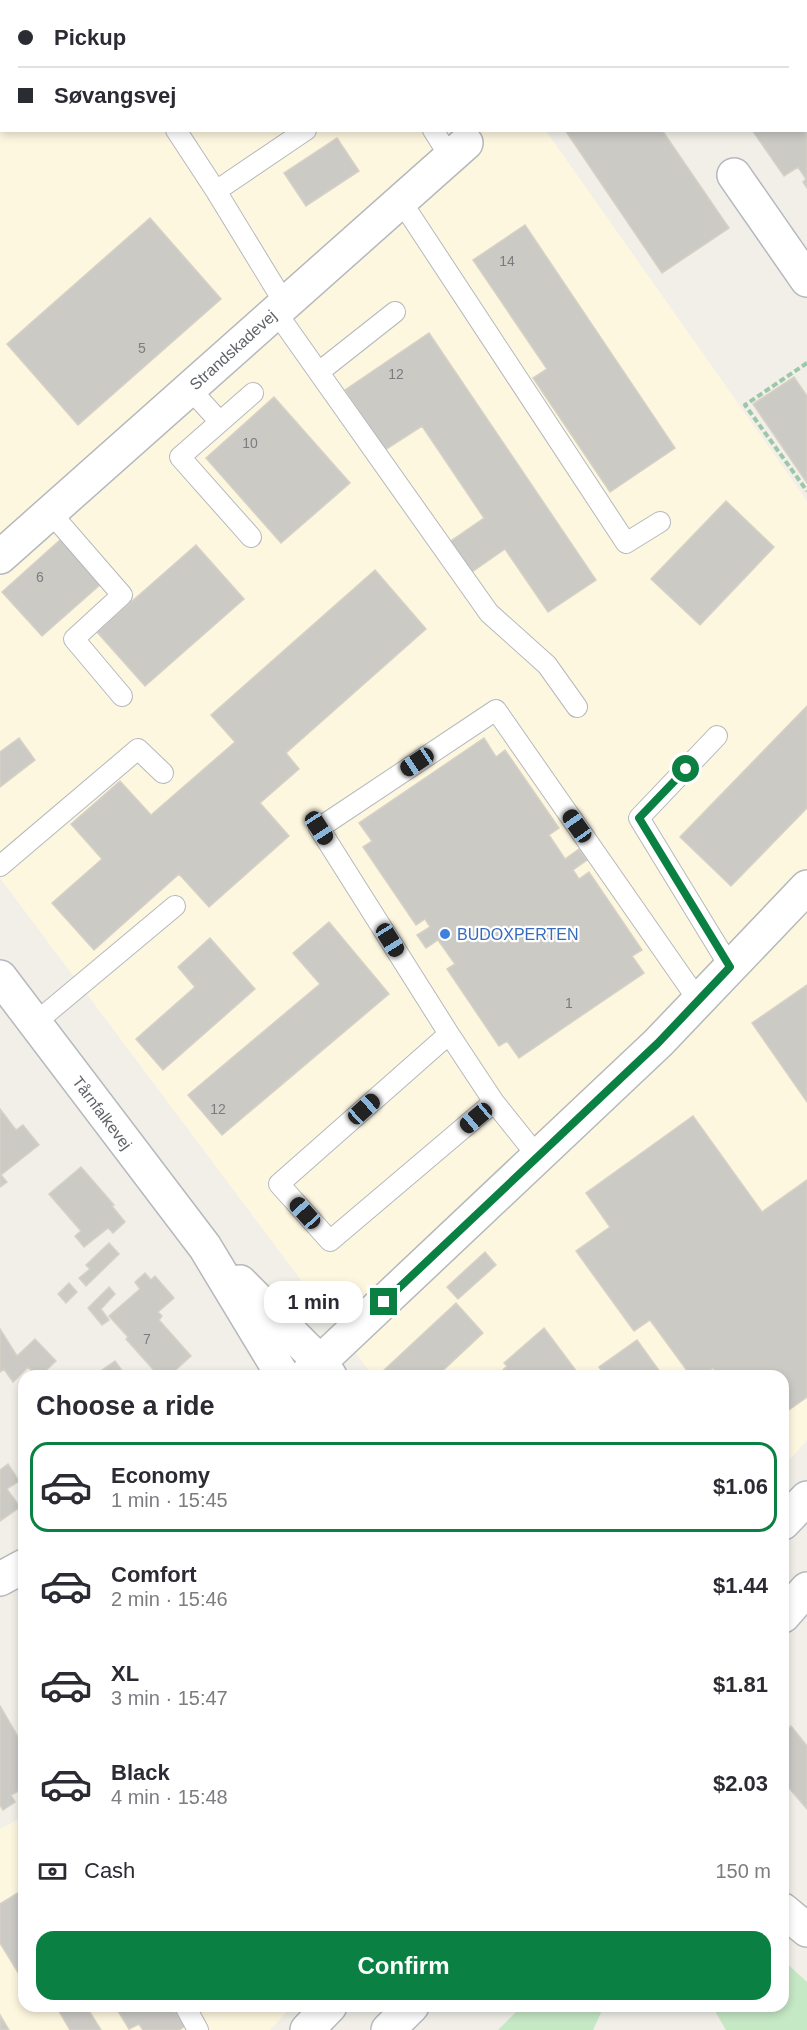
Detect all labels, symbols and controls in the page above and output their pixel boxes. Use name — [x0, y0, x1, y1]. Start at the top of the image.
text: Pickup — [54, 25, 126, 50]
text: Søvangsvej — [54, 83, 176, 108]
house number: 14 — [499, 253, 515, 269]
street label: Strandskadevej — [186, 307, 280, 393]
house number: 5 — [138, 340, 146, 356]
house number: 12 — [388, 366, 404, 382]
house number: 10 — [242, 435, 258, 451]
house number: 6 — [36, 569, 44, 585]
car — [397, 744, 437, 780]
route start — [672, 755, 699, 782]
car — [559, 806, 595, 846]
car — [302, 808, 336, 848]
car — [373, 920, 407, 960]
place label: BUDOXPERTEN — [457, 926, 579, 943]
marker: BUDOXPERTEN — [438, 927, 452, 941]
house number: 1 — [565, 995, 573, 1011]
street label: Tårnfalkevej — [69, 1073, 135, 1153]
car — [345, 1090, 383, 1128]
car — [456, 1100, 496, 1136]
house number: 12 — [210, 1101, 226, 1117]
car — [286, 1194, 324, 1232]
callout: 1 min — [264, 1281, 363, 1323]
route end — [370, 1288, 397, 1315]
text: 1 min — [287, 1291, 340, 1313]
house number: 7 — [143, 1331, 151, 1347]
text: Choose a ride — [36, 1391, 215, 1421]
icon: car — [39, 1460, 93, 1514]
text: Economy — [111, 1463, 210, 1488]
text: $1.06 — [713, 1474, 768, 1499]
text: 1 min · 15:45 — [111, 1489, 228, 1511]
icon: car — [39, 1559, 93, 1613]
text: Comfort — [111, 1562, 197, 1587]
text: $1.44 — [713, 1573, 768, 1598]
text: 2 min · 15:46 — [111, 1588, 228, 1610]
icon: car — [39, 1658, 93, 1712]
text: XL — [111, 1661, 139, 1686]
text: $1.81 — [713, 1672, 768, 1697]
text: 3 min · 15:47 — [111, 1687, 228, 1709]
icon: car — [39, 1757, 93, 1811]
text: Black — [111, 1760, 170, 1785]
text: $2.03 — [713, 1771, 768, 1796]
text: 4 min · 15:48 — [111, 1786, 228, 1808]
icon: cash — [36, 1855, 69, 1888]
text: Cash — [84, 1858, 135, 1883]
text: 150 m — [715, 1860, 771, 1882]
button: Confirm — [36, 1931, 771, 2000]

